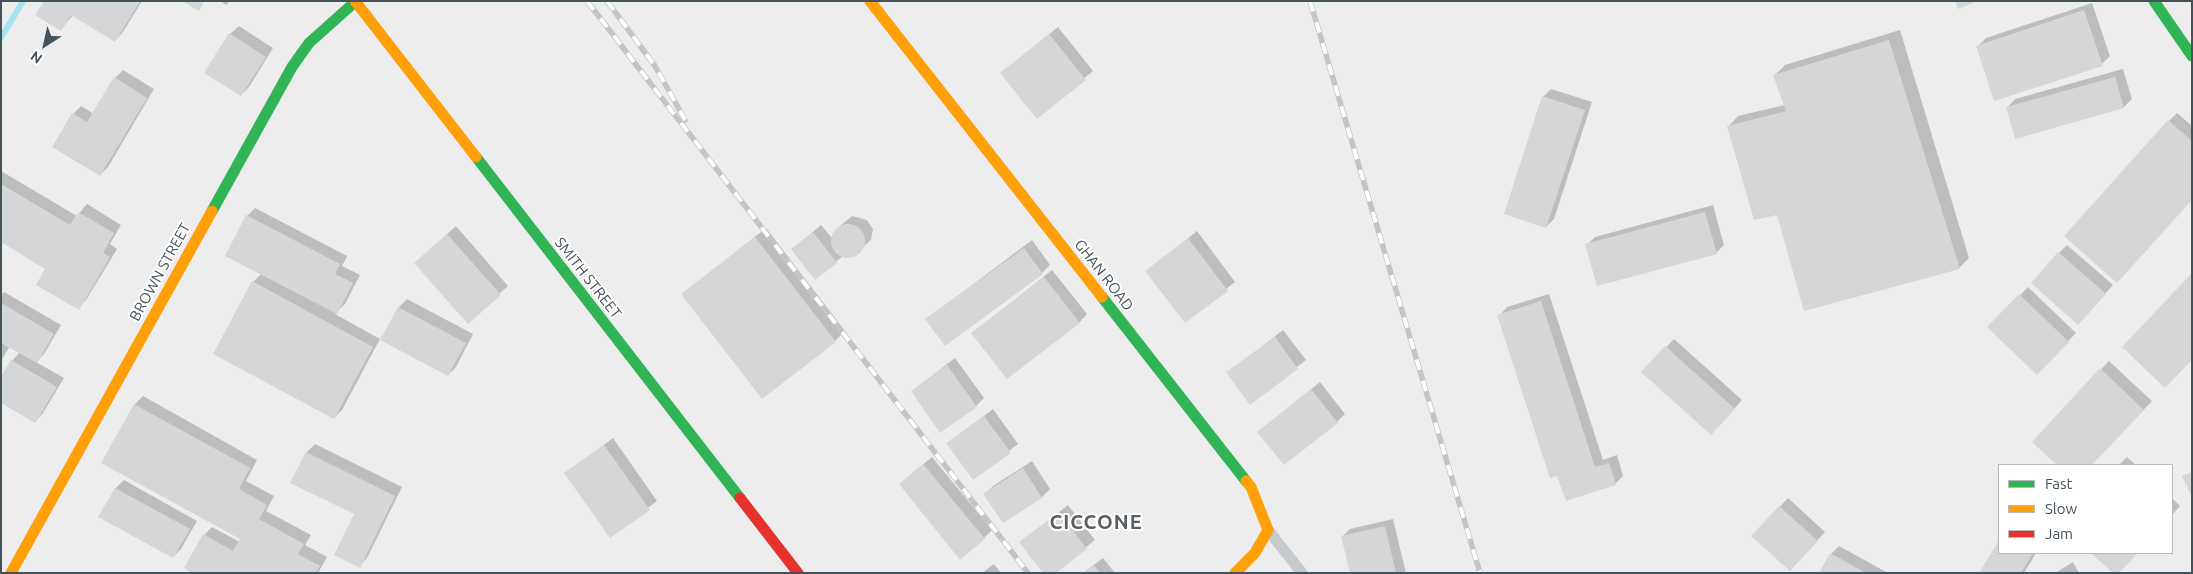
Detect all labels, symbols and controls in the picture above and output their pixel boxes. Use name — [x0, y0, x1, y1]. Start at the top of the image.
north arrow — [20, 20, 70, 70]
text: N — [28, 48, 45, 67]
street label: BROWN STREET — [126, 220, 194, 324]
street label: SMITH STREET — [551, 234, 625, 322]
street label: GHAN ROAD — [1071, 236, 1137, 314]
legend — [1998, 464, 2173, 554]
text: Fast — [2045, 475, 2072, 492]
text: Slow — [2045, 500, 2077, 517]
district label: CICCONE — [1049, 510, 1143, 534]
text: Jam — [2045, 525, 2073, 542]

